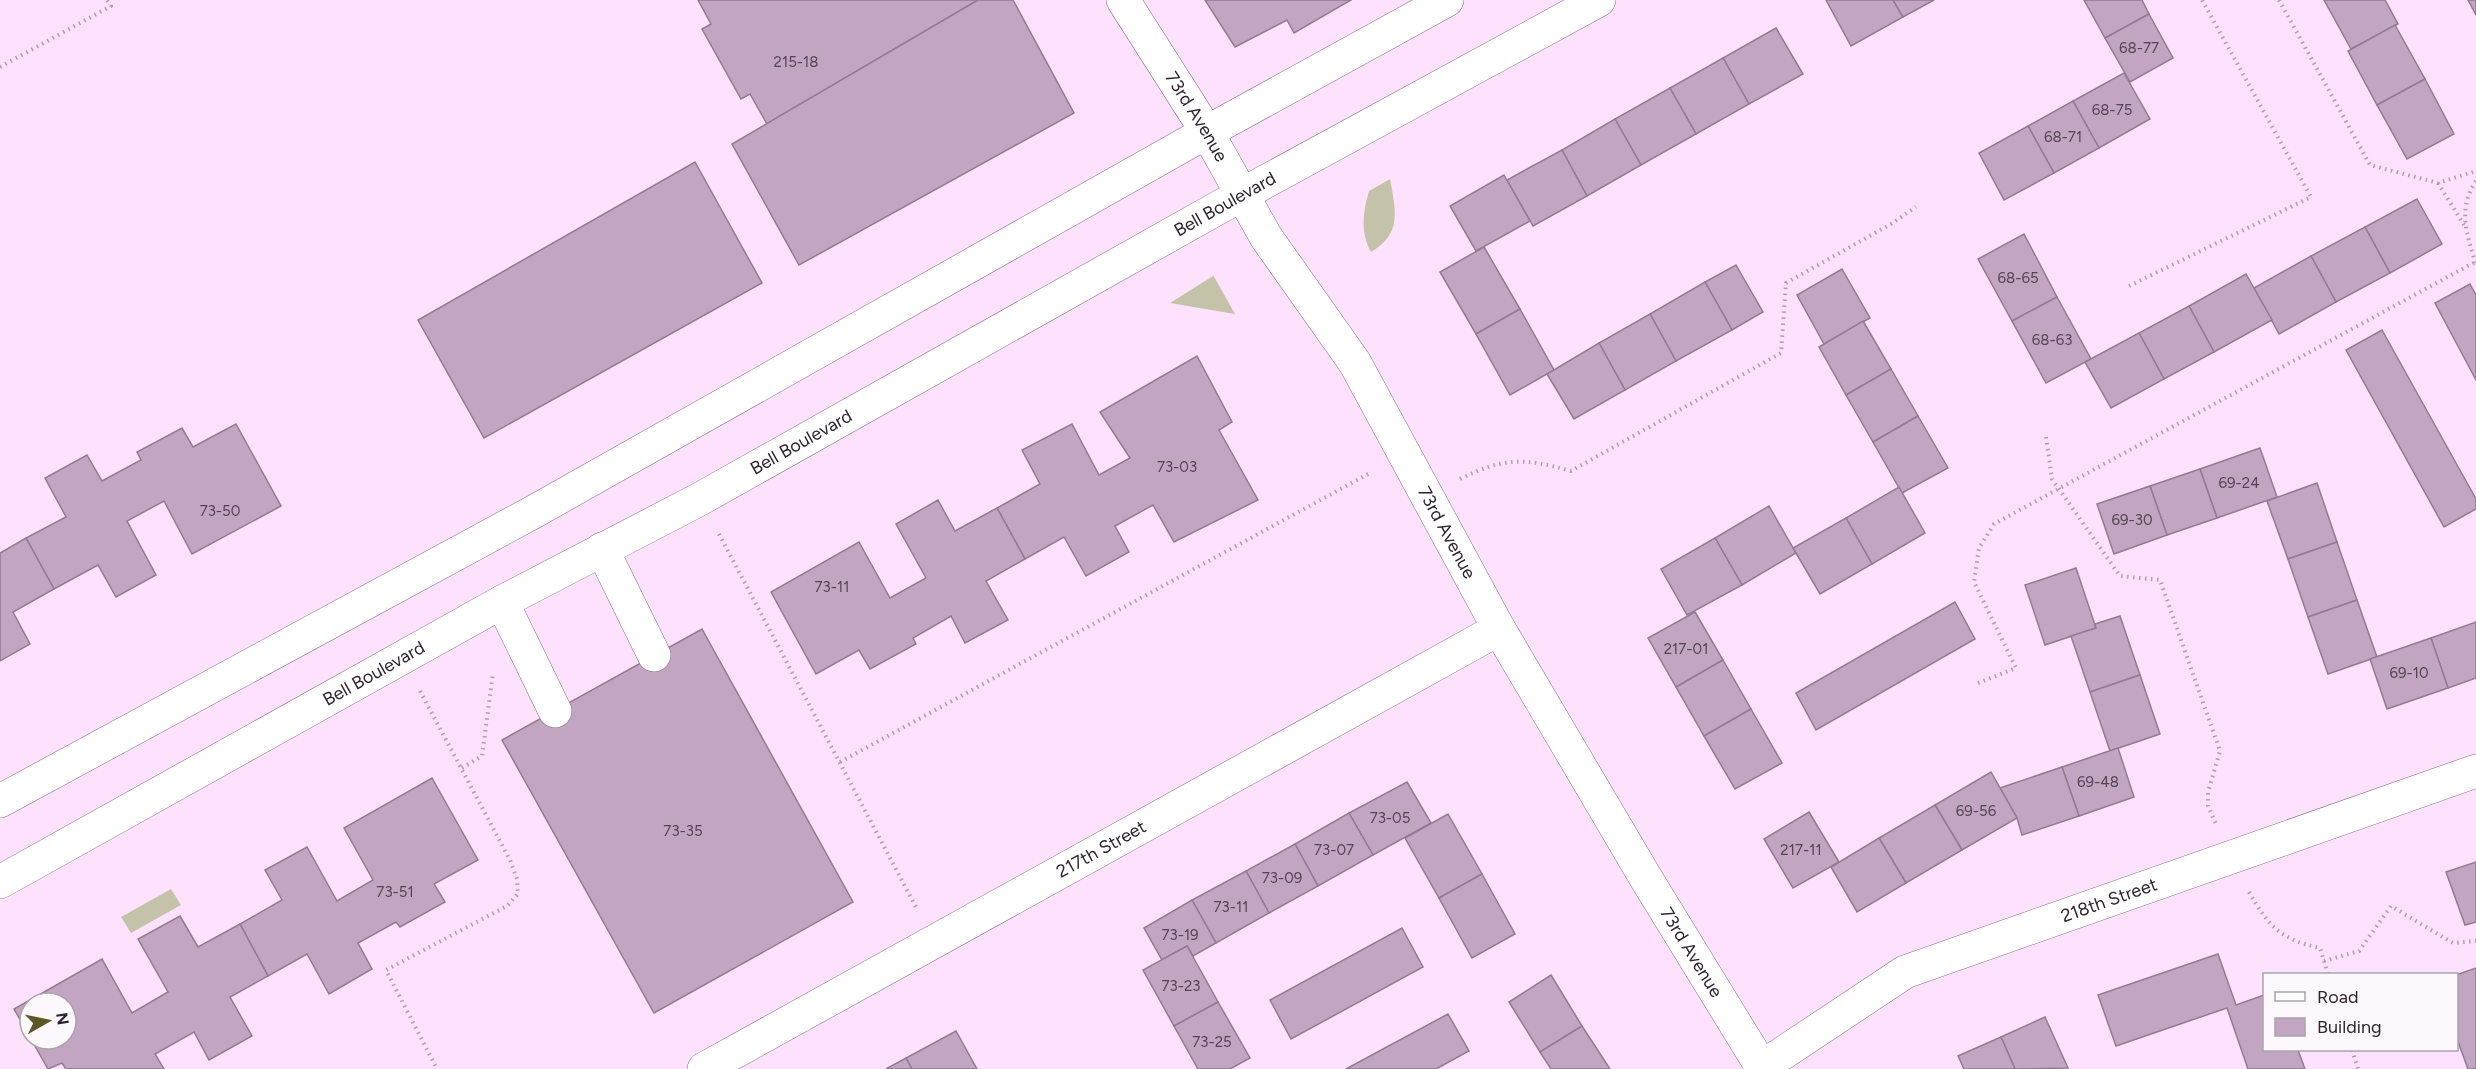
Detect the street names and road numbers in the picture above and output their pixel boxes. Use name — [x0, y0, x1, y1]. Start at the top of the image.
street label: 73rd Avenue — [1161, 68, 1232, 166]
street label: Bell Boulevard — [1170, 167, 1280, 241]
street label: Bell Boulevard — [746, 405, 856, 480]
street label: 73rd Avenue — [1413, 483, 1481, 583]
street label: Bell Boulevard — [319, 636, 429, 711]
street label: 217th Street — [1053, 815, 1150, 883]
street label: 218th Street — [2058, 873, 2160, 927]
street label: 73rd Avenue — [1656, 903, 1727, 1002]

